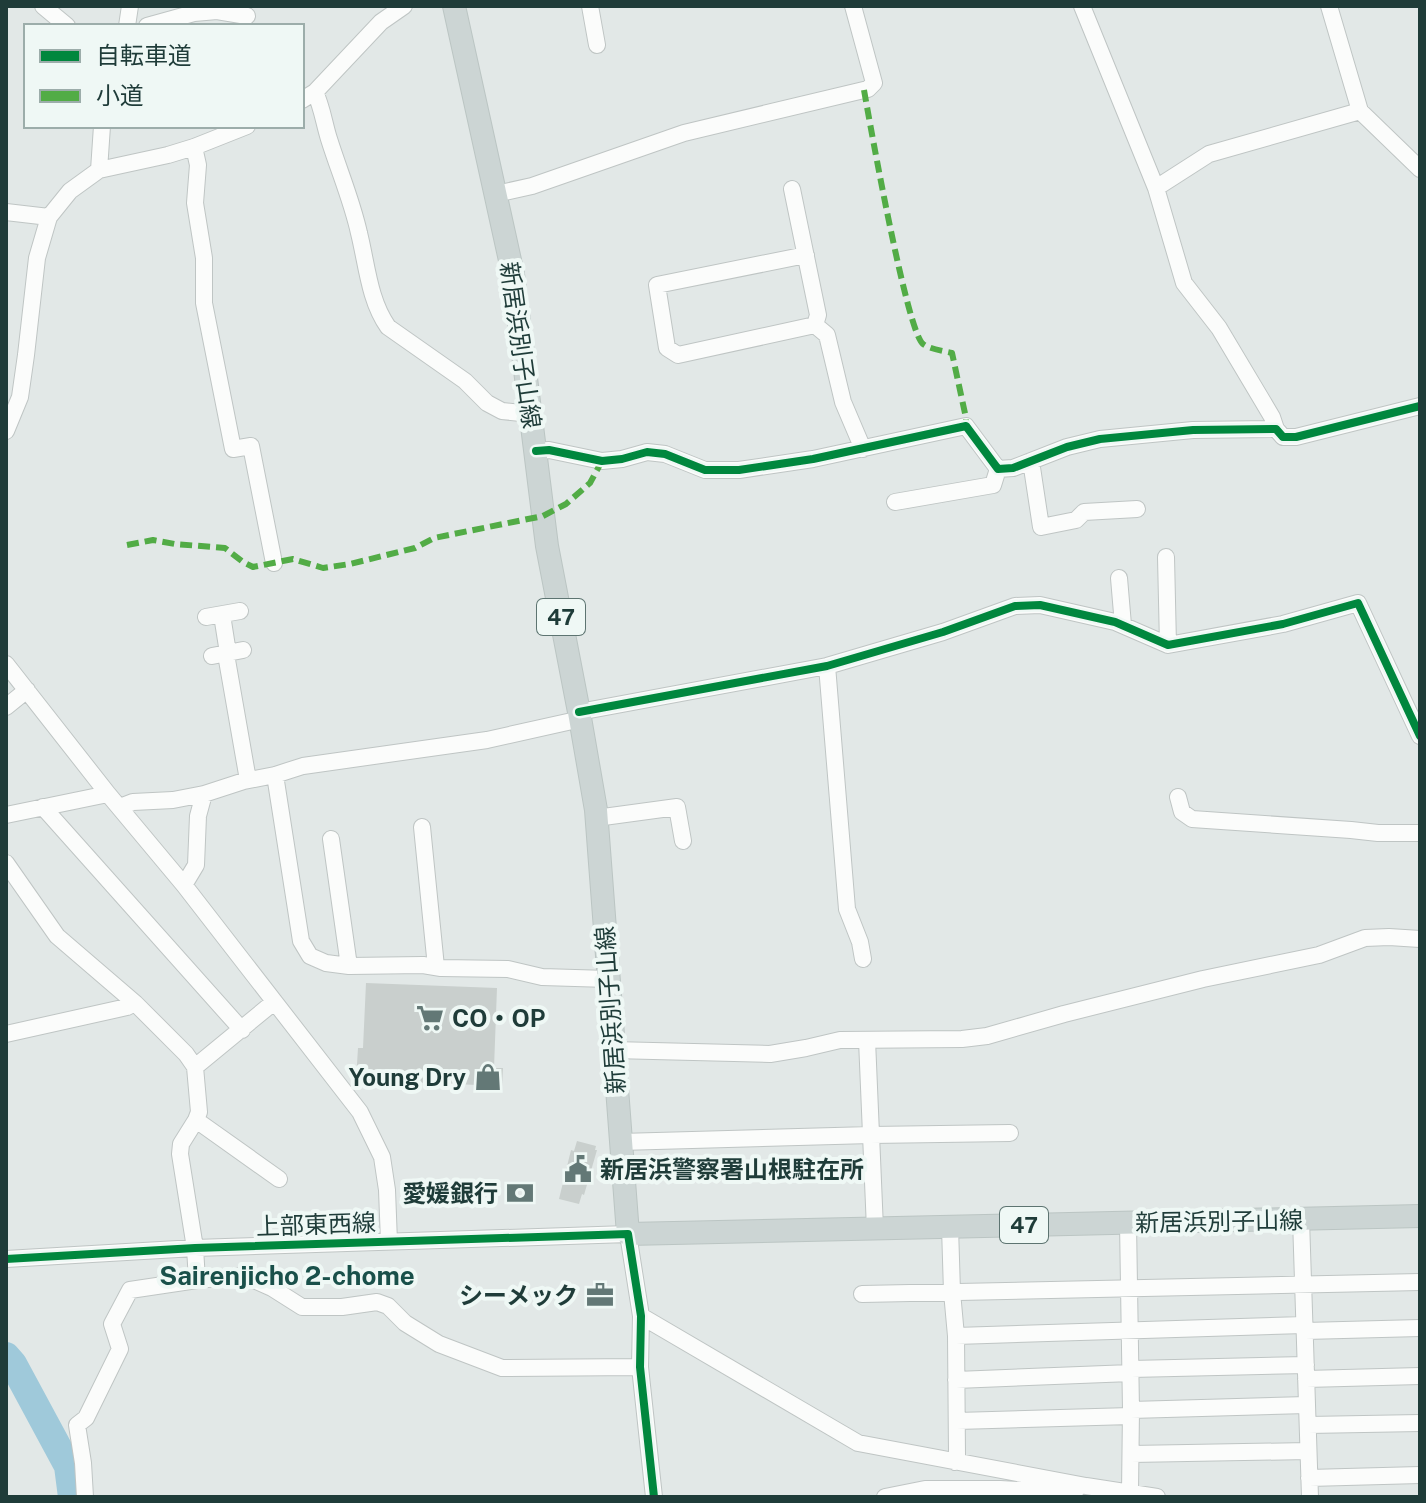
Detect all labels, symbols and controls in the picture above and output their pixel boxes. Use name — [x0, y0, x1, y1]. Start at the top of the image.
legend — [24, 24, 304, 128]
text: 自転車道 — [96, 41, 192, 69]
text: 小道 — [96, 81, 144, 109]
street label: 新居浜別子山線 — [495, 260, 547, 430]
road number: 47 — [537, 599, 585, 635]
street label: 新居浜別子山線 — [590, 925, 630, 1095]
supermarket icon: CO・OP — [415, 1003, 445, 1033]
place label: CO・OP — [452, 1004, 545, 1032]
shop icon: Young Dry — [473, 1062, 503, 1092]
place label: Young Dry — [348, 1063, 466, 1091]
public building icon: 新居浜警察署山根駐在所 — [563, 1154, 593, 1184]
place label: 新居浜警察署山根駐在所 — [600, 1155, 864, 1183]
bank icon: 愛媛銀行 — [505, 1178, 535, 1208]
place label: 愛媛銀行 — [402, 1179, 498, 1207]
street label: 新居浜別子山線 — [1135, 1206, 1303, 1236]
road number: 47 — [1000, 1207, 1048, 1243]
street label: 上部東西線 — [256, 1208, 376, 1240]
district label: Sairenjicho 2-chome — [159, 1260, 415, 1291]
office icon: シーメック — [585, 1280, 615, 1310]
place label: シーメック — [459, 1281, 578, 1309]

